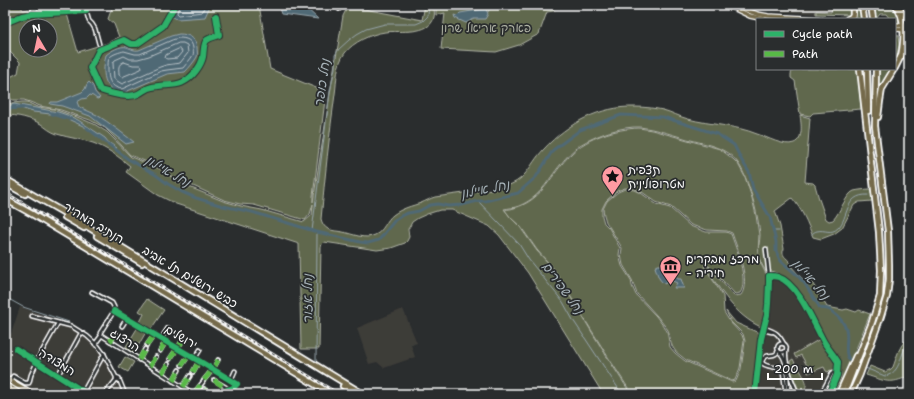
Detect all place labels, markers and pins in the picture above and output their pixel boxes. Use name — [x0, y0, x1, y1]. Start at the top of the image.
place label: תצפית מטרופולינית — [627, 162, 685, 192]
place icon: תצפית מטרופולינית — [600, 164, 626, 197]
place label: מרכז מבקרים - חיריה — [686, 251, 759, 281]
museum icon: מרכז מבקרים - חיריה — [657, 253, 683, 286]

